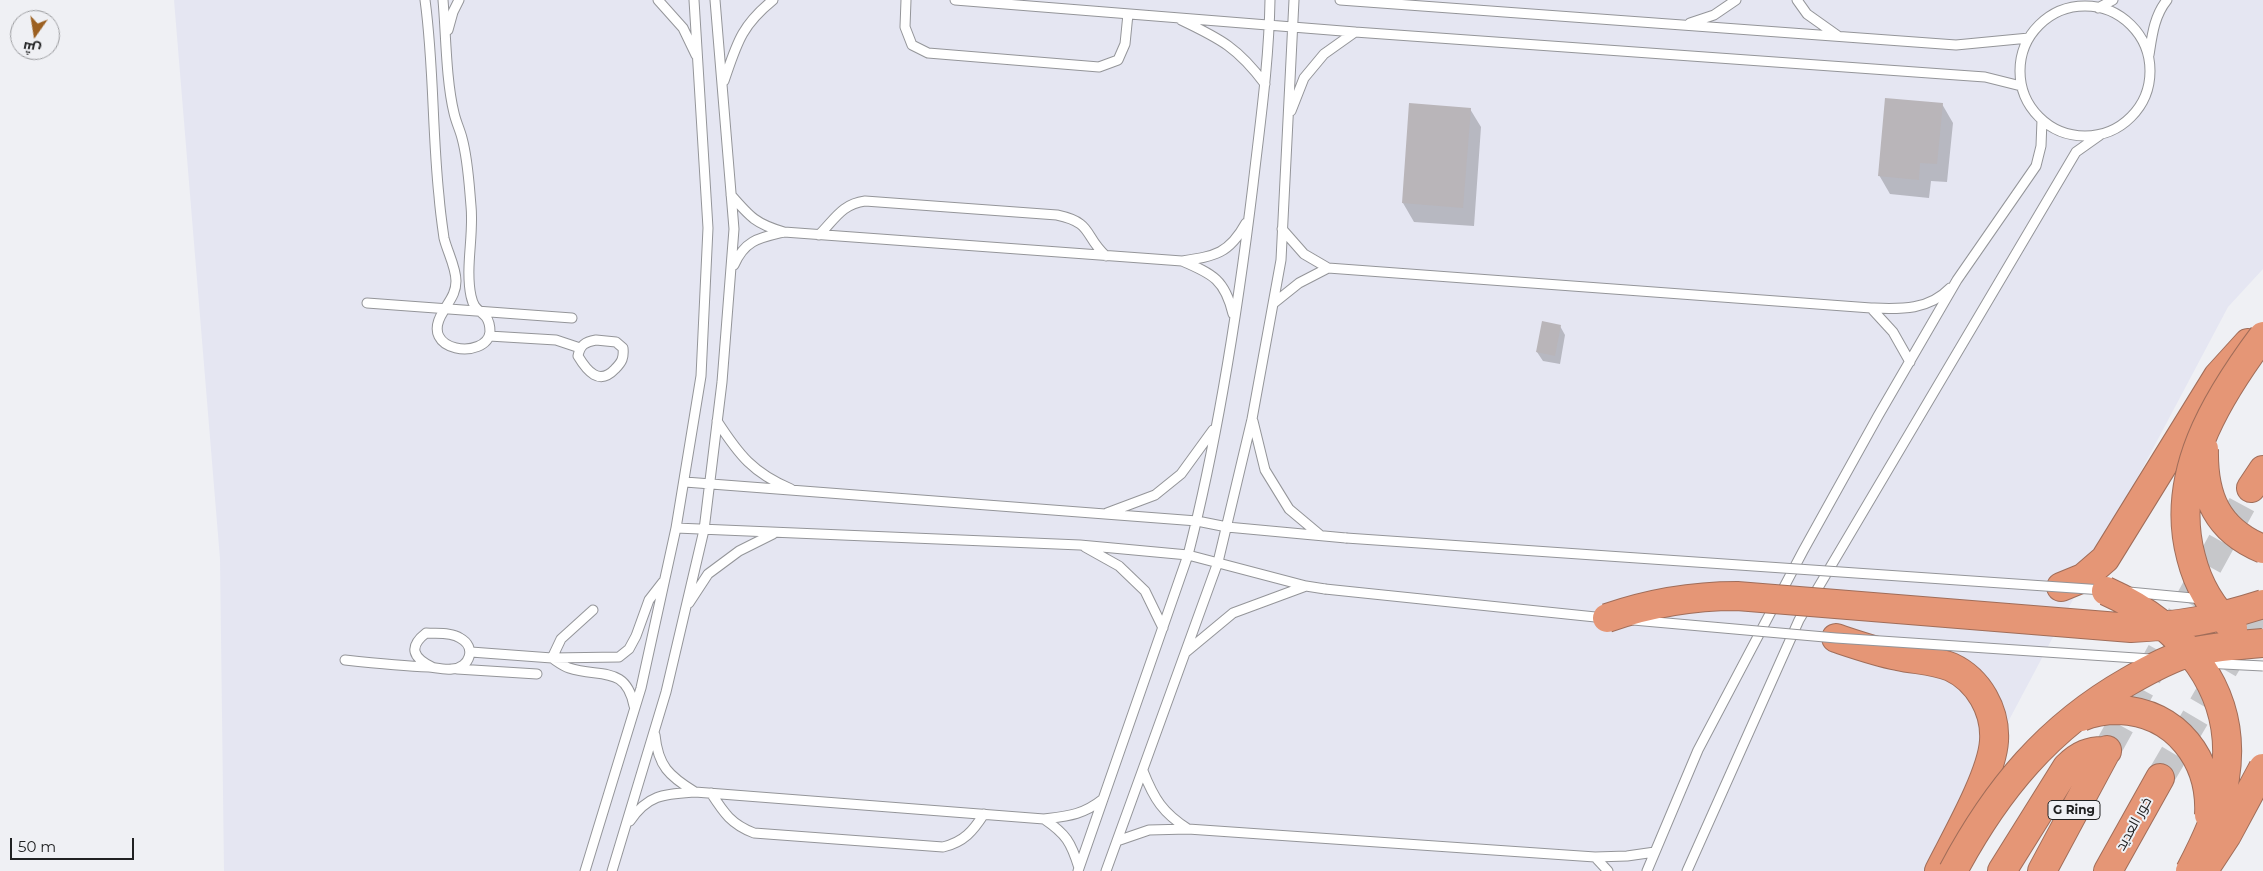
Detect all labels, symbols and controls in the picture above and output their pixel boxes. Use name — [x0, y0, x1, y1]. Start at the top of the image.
north arrow — [10, 10, 60, 60]
text: ش — [21, 38, 43, 59]
street label: خور العديد — [2112, 794, 2156, 854]
road number: G Ring — [2048, 800, 2100, 820]
scale bar — [12, 828, 136, 860]
text: 50 m — [18, 837, 56, 856]

